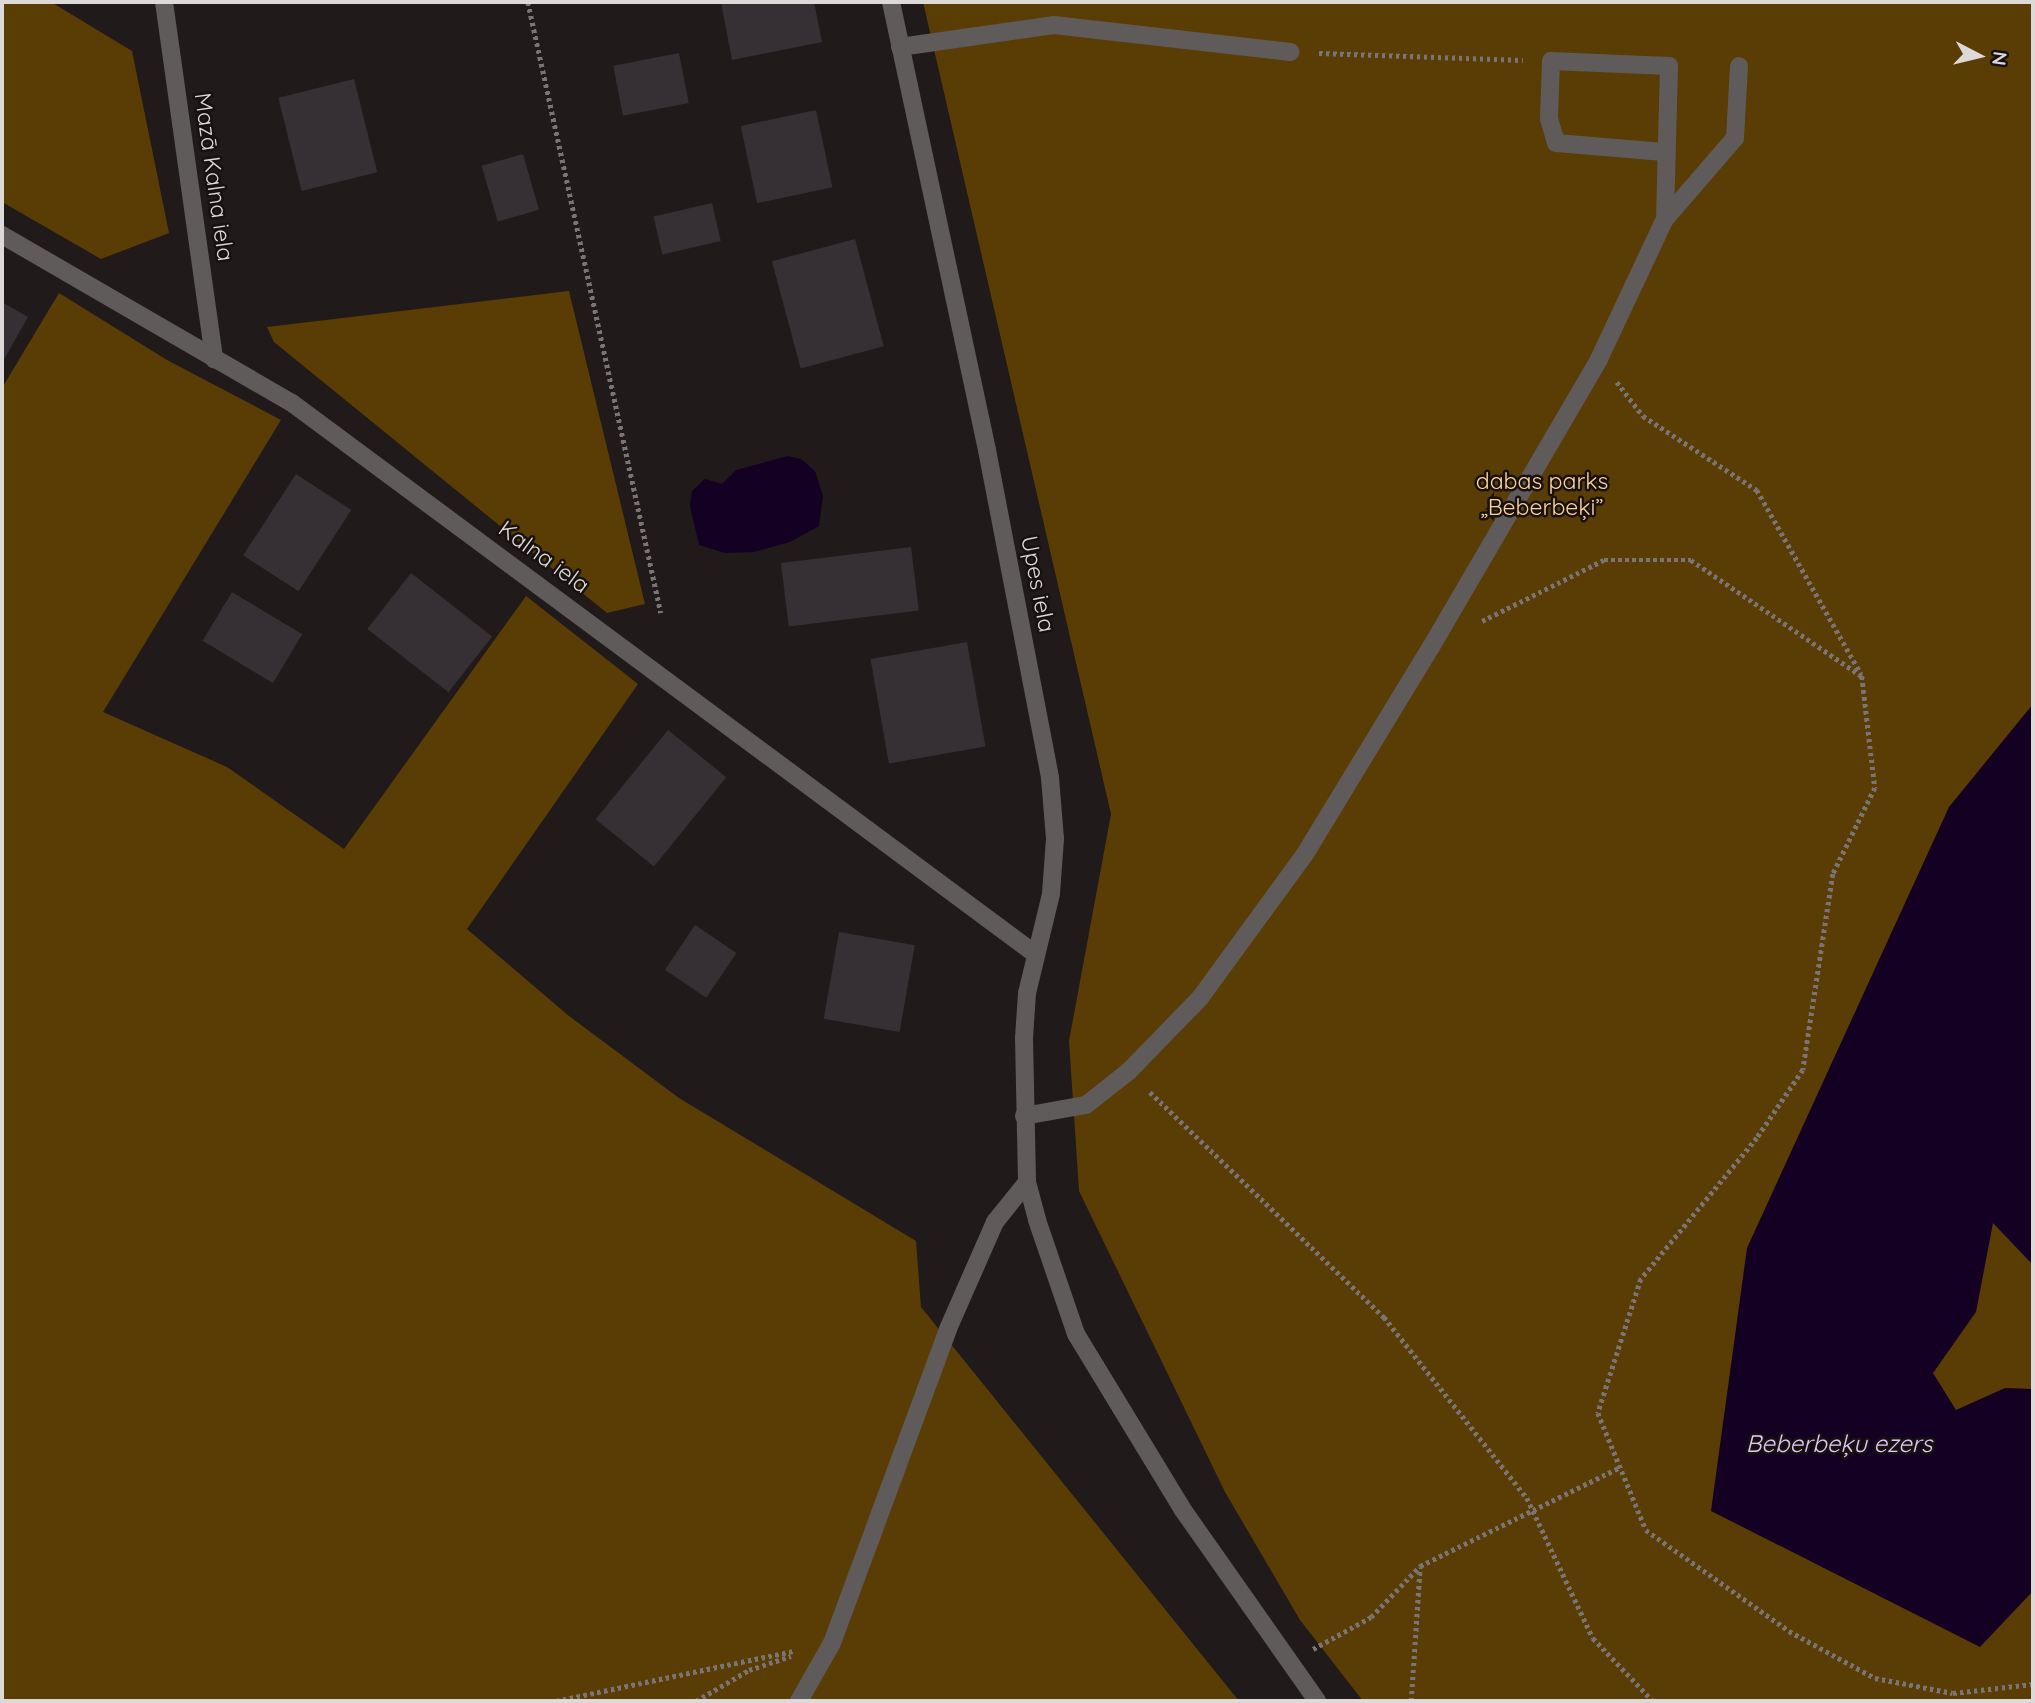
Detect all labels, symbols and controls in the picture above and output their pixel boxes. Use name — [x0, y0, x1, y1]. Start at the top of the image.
north arrow — [1944, 21, 2014, 91]
text: N — [1987, 50, 2013, 67]
street label: Mazā Kalna iela — [189, 91, 239, 263]
park label: dabas parks „Beberbeķi” — [1476, 467, 1608, 521]
street label: Kalna iela — [493, 515, 595, 599]
street label: Upes iela — [1015, 533, 1061, 635]
water label: Beberbeķu ezers — [1746, 1430, 1932, 1458]

